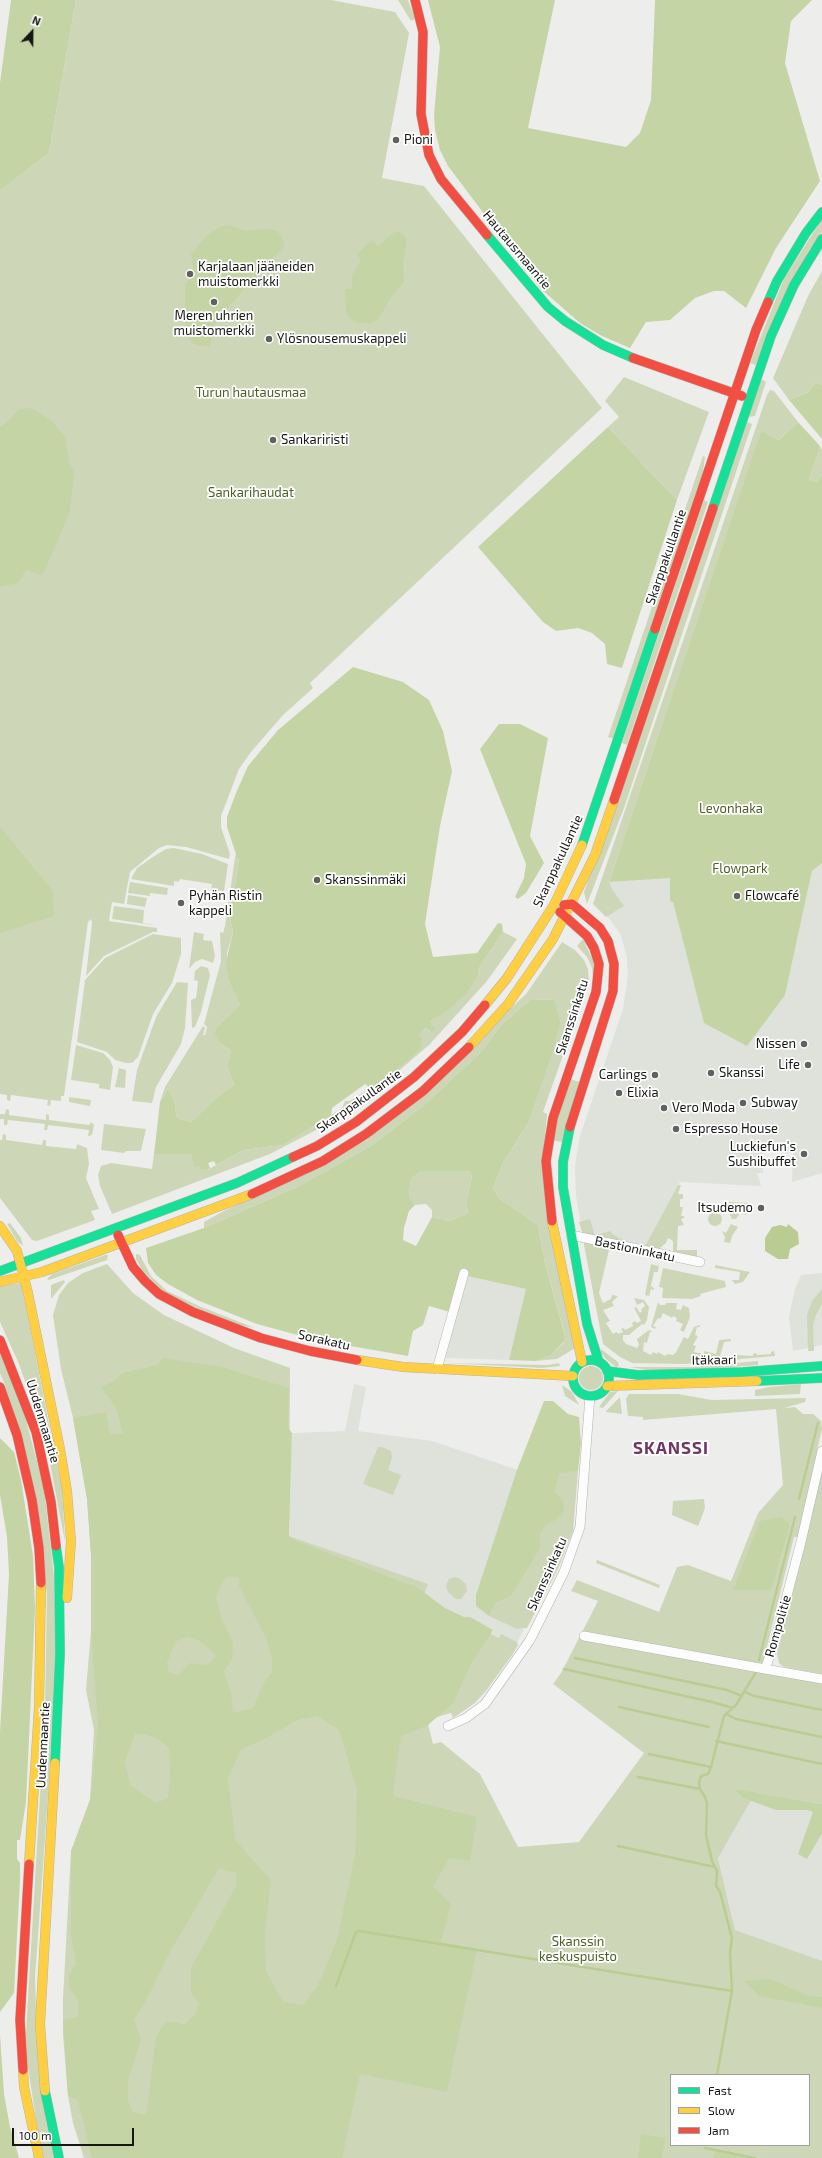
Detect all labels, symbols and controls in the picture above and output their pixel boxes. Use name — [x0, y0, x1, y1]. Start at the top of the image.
north arrow — [12, 12, 52, 52]
text: N — [31, 13, 43, 28]
place label: Pioni — [404, 132, 433, 148]
marker: Pioni — [391, 135, 401, 145]
street label: Hautausmaantie — [480, 208, 554, 292]
place label: Karjalaan jääneiden muistomerkki — [198, 259, 314, 290]
marker: Karjalaan jääneiden muistomerkki — [185, 269, 195, 279]
marker: Meren uhrien muistomerkki — [209, 297, 219, 307]
place label: Meren uhrien muistomerkki — [173, 308, 255, 339]
place label: Ylösnousemuskappeli — [277, 331, 406, 347]
marker: Ylösnousemuskappeli — [264, 334, 274, 344]
park label: Turun hautausmaa — [196, 385, 306, 401]
place label: Sankariristi — [281, 432, 348, 448]
marker: Sankariristi — [268, 435, 278, 445]
park label: Sankarihaudat — [208, 485, 294, 501]
street label: Skarppakullantie — [642, 507, 690, 607]
park label: Levonhaka — [699, 801, 763, 817]
street label: Skarppakullantie — [530, 812, 586, 910]
park label: Flowpark — [712, 861, 768, 877]
place label: Skanssinmäki — [325, 872, 406, 888]
marker: Skanssinmäki — [312, 875, 322, 885]
place label: Pyhän Ristin kappeli — [189, 888, 262, 919]
place label: Flowcafé — [745, 888, 799, 904]
marker: Flowcafé — [732, 891, 742, 901]
marker: Pyhän Ristin kappeli — [176, 898, 186, 908]
street label: Skanssinkatu — [552, 977, 592, 1057]
place label: Nissen — [756, 1036, 796, 1052]
marker: Nissen — [799, 1039, 809, 1049]
place label: Life — [778, 1057, 800, 1073]
marker: Life — [803, 1060, 813, 1070]
place label: Skanssi — [719, 1065, 764, 1081]
street label: Skarppakullantie — [314, 1066, 404, 1136]
place label: Carlings — [599, 1067, 647, 1083]
marker: Skanssi — [706, 1068, 716, 1078]
marker: Carlings — [650, 1070, 660, 1080]
place label: Elixia — [627, 1085, 659, 1101]
marker: Elixia — [614, 1088, 624, 1098]
place label: Subway — [751, 1095, 798, 1111]
marker: Subway — [738, 1098, 748, 1108]
place label: Vero Moda — [672, 1100, 735, 1116]
marker: Vero Moda — [659, 1103, 669, 1113]
place label: Espresso House — [684, 1121, 778, 1137]
marker: Espresso House — [671, 1124, 681, 1134]
place label: Luckiefun's Sushibuffet — [728, 1139, 796, 1170]
marker: Luckiefun's Sushibuffet — [799, 1149, 809, 1159]
place label: Itsudemo — [697, 1200, 753, 1216]
marker: Itsudemo — [756, 1203, 766, 1213]
street label: Bastioninkatu — [593, 1233, 677, 1265]
street label: Sorakatu — [296, 1326, 352, 1354]
street label: Itäkaari — [691, 1352, 737, 1368]
street label: Uudenmaantie — [23, 1377, 63, 1465]
district label: SKANSSI — [633, 1438, 709, 1458]
street label: Skanssinkatu — [524, 1535, 570, 1613]
street label: Rompolitie — [762, 1593, 794, 1659]
street label: Uudenmaantie — [33, 1701, 53, 1789]
park label: Skanssin keskuspuisto — [539, 1934, 617, 1965]
legend — [670, 2074, 810, 2146]
text: Fast — [708, 2083, 731, 2097]
text: Slow — [708, 2103, 735, 2117]
scale bar — [14, 2120, 136, 2146]
text: Jam — [708, 2123, 729, 2137]
text: 100 m — [19, 2128, 51, 2142]

